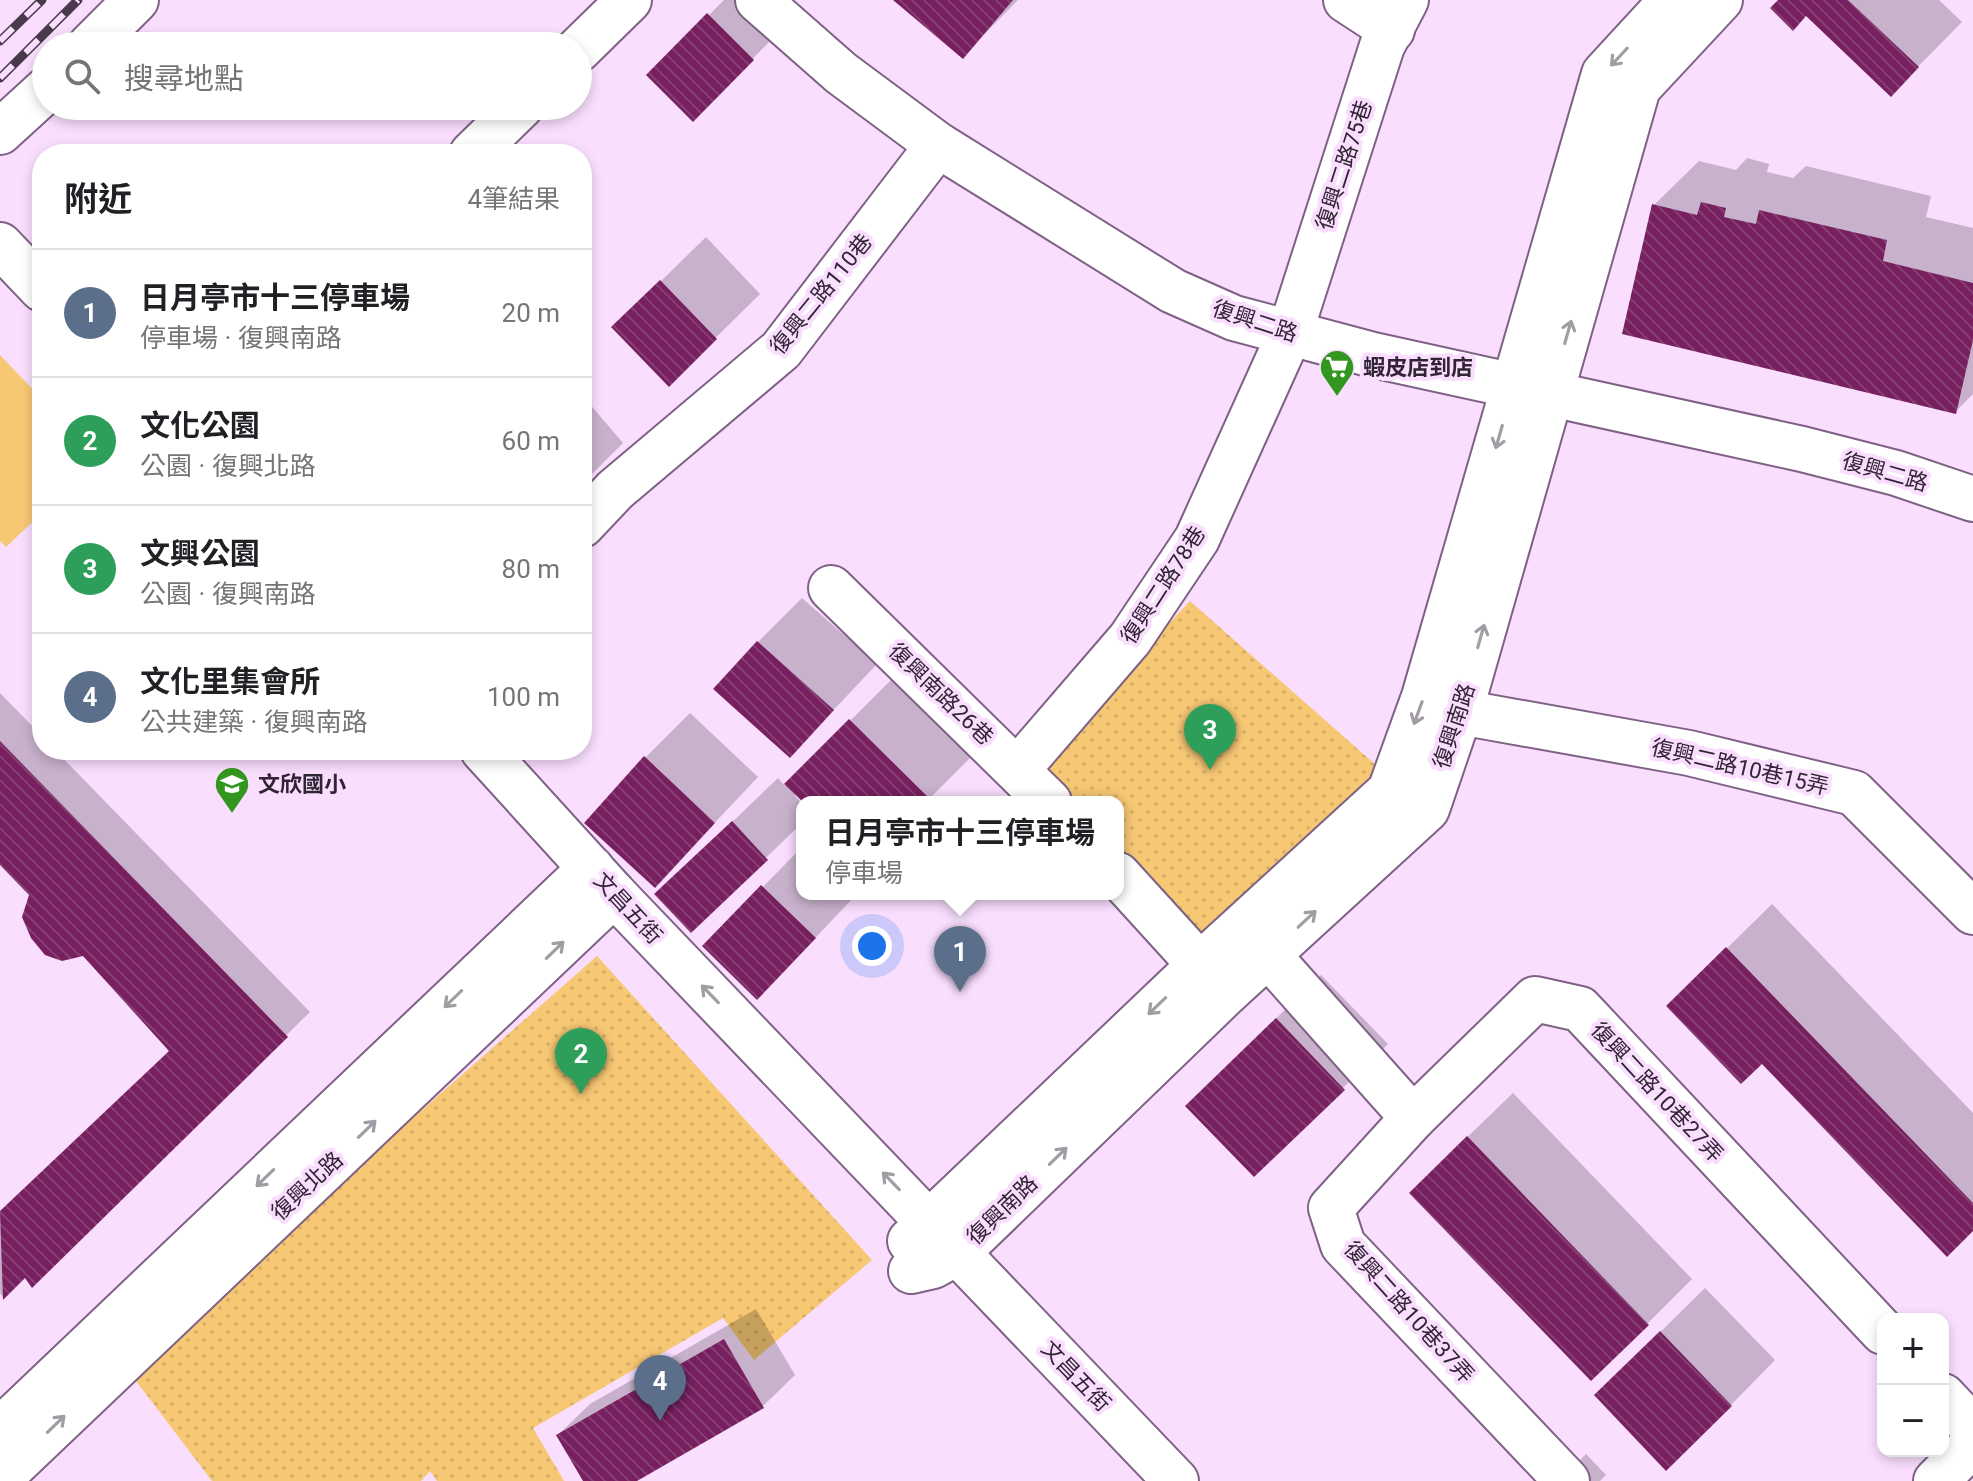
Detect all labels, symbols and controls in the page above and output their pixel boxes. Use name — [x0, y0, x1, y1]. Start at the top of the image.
search box — [32, 32, 592, 120]
one-way arrow — [1611, 47, 1629, 67]
icon: search — [60, 54, 104, 98]
text: 搜尋地點 — [124, 61, 244, 96]
street label: 復興二路75巷 — [1311, 97, 1377, 233]
text: 附近 — [64, 179, 132, 219]
text: 4筆結果 — [467, 184, 560, 214]
street label: 復興二路110巷 — [765, 229, 877, 359]
text: 日月亭市十三停車場 — [140, 280, 410, 315]
street label: 復興二路 — [1209, 296, 1301, 346]
text: 1 — [83, 298, 97, 328]
text: 20 m — [502, 298, 560, 328]
one-way arrow — [1562, 320, 1576, 345]
text: 停車場 · 復興南路 — [140, 323, 342, 353]
supermarket icon: 蝦皮店到店 — [1318, 348, 1356, 398]
place label: 蝦皮店到店 — [1363, 355, 1473, 380]
text: 文化公園 — [140, 408, 260, 443]
one-way arrow — [1491, 423, 1506, 449]
text: 2 — [83, 426, 97, 456]
text: 60 m — [502, 426, 560, 456]
street label: 復興二路 — [1839, 448, 1931, 496]
text: 公園 · 復興北路 — [140, 451, 316, 481]
street label: 復興二路78巷 — [1116, 522, 1210, 648]
text: 文興公園 — [140, 536, 260, 571]
text: 3 — [83, 554, 97, 584]
text: 80 m — [502, 554, 560, 584]
text: 公園 · 復興南路 — [140, 579, 316, 609]
one-way arrow — [1475, 623, 1490, 649]
street label: 復興南路26巷 — [884, 638, 998, 750]
text: 文化里集會所 — [140, 664, 320, 699]
street label: 復興南路 — [1429, 680, 1479, 772]
text: 4 — [83, 682, 97, 712]
text: 100 m — [487, 682, 560, 712]
one-way arrow — [1410, 700, 1424, 725]
pin: 3 — [1184, 704, 1236, 770]
text: 公共建築 · 復興南路 — [140, 707, 368, 737]
street label: 復興二路10巷15弄 — [1649, 734, 1831, 800]
school or university icon: 文欣國小 — [213, 765, 251, 815]
place label: 文欣國小 — [258, 772, 346, 797]
popup — [796, 796, 1124, 900]
text: 日月亭市十三停車場 — [825, 815, 1095, 850]
text: 停車場 — [825, 858, 903, 888]
street label: 文昌五街 — [589, 867, 667, 949]
one-way arrow — [1297, 910, 1317, 928]
your location — [852, 926, 892, 966]
pin: 1 — [934, 926, 986, 992]
one-way arrow — [545, 941, 564, 960]
one-way arrow — [701, 985, 720, 1004]
one-way arrow — [443, 989, 463, 1008]
one-way arrow — [1147, 996, 1167, 1015]
street label: 復興二路10巷27弄 — [1586, 1017, 1728, 1167]
pin: 2 — [555, 1028, 607, 1094]
one-way arrow — [357, 1120, 377, 1139]
one-way arrow — [1048, 1146, 1068, 1165]
street label: 復興北路 — [266, 1147, 348, 1225]
one-way arrow — [255, 1168, 275, 1187]
street label: 復興南路 — [962, 1170, 1042, 1250]
one-way arrow — [882, 1172, 901, 1191]
street label: 復興二路10巷37弄 — [1339, 1236, 1479, 1388]
map controls — [1877, 1313, 1949, 1457]
button: + — [1877, 1313, 1949, 1385]
street label: 文昌五街 — [1036, 1336, 1116, 1416]
pin: 4 — [634, 1355, 686, 1421]
button: − — [1877, 1385, 1949, 1457]
one-way arrow — [46, 1415, 66, 1434]

